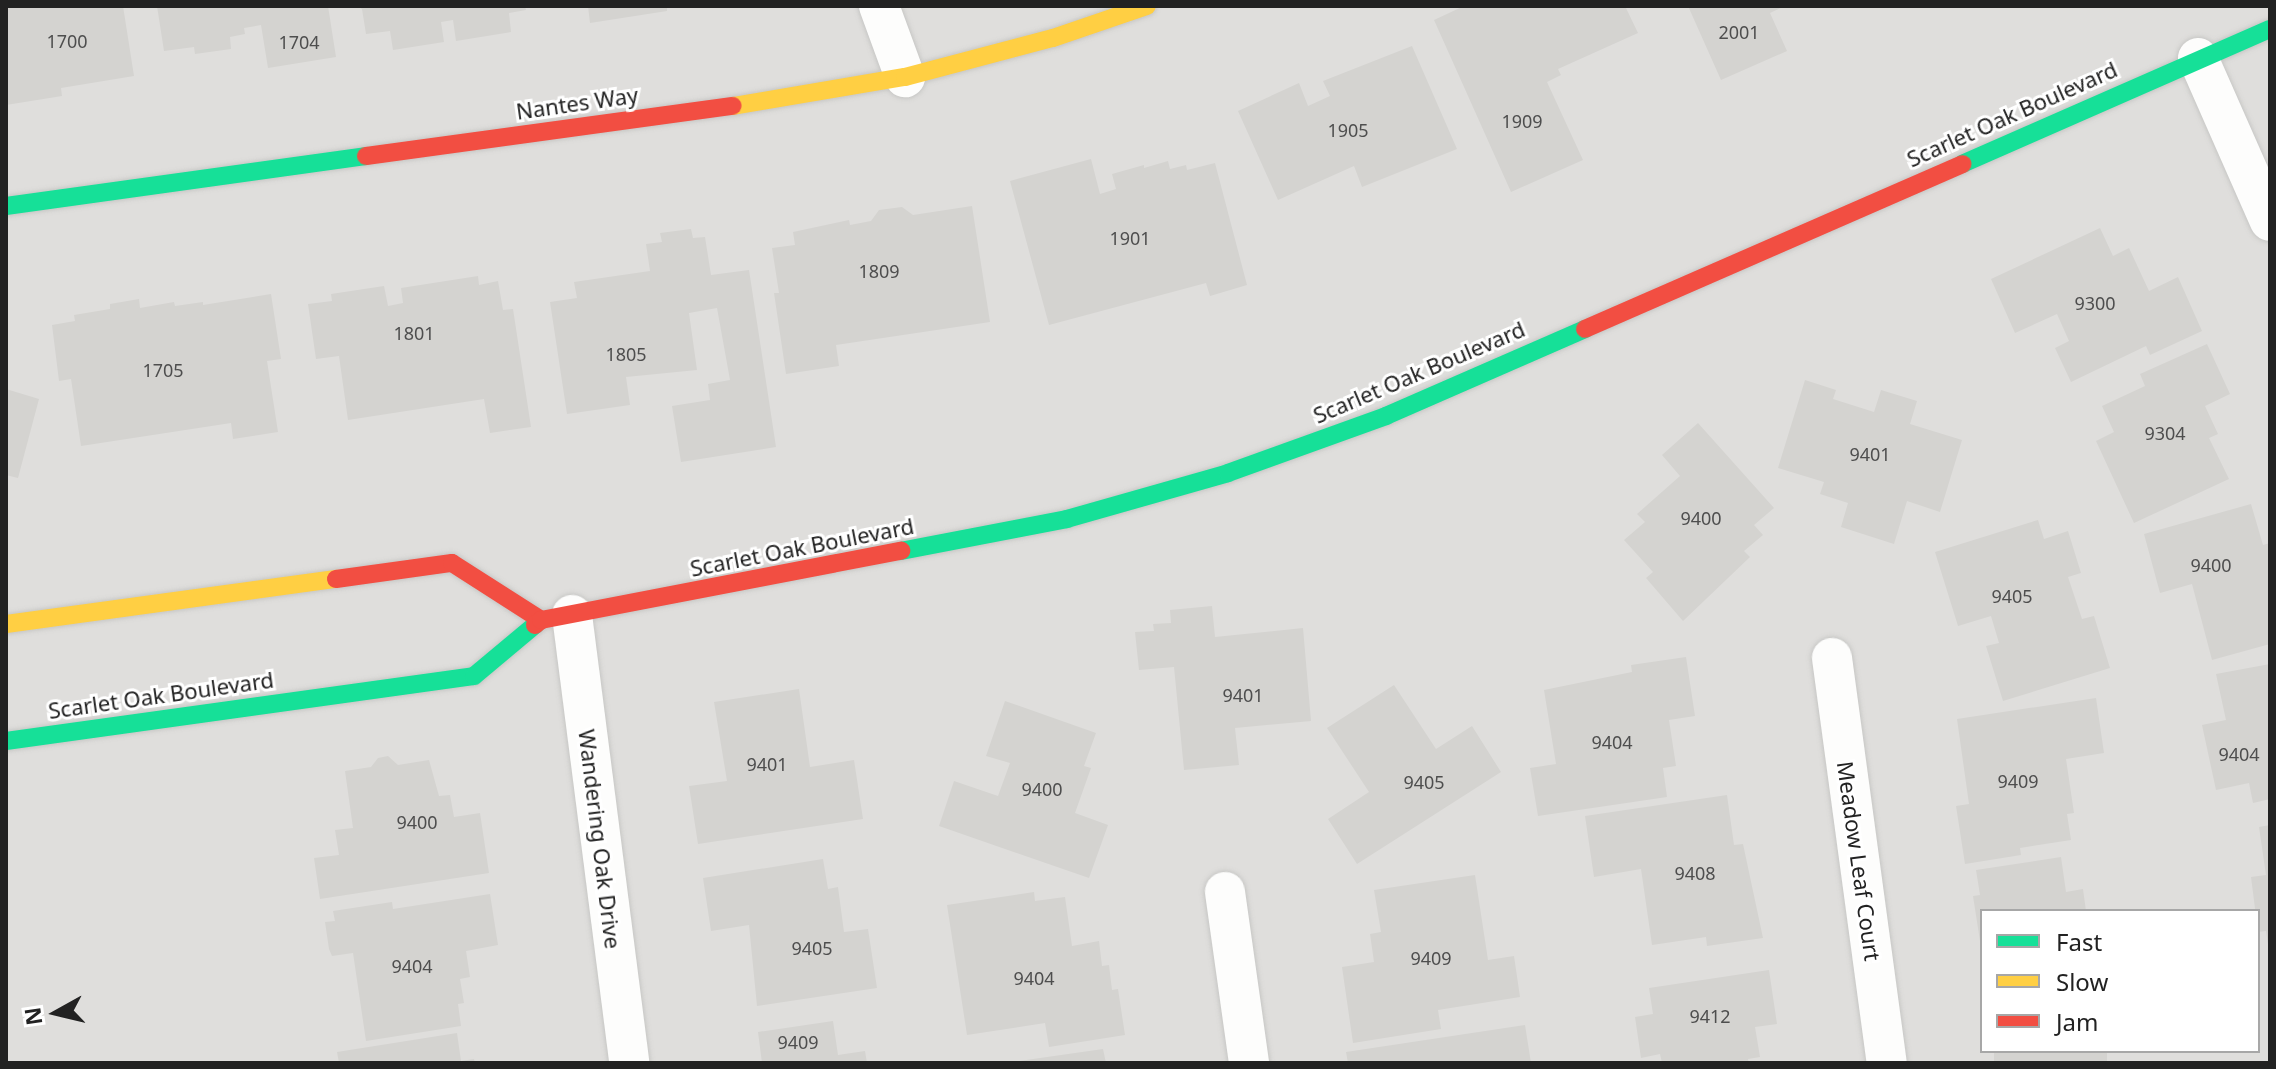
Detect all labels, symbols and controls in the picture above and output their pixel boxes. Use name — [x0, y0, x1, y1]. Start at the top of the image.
house number: 2001 — [1718, 21, 1760, 43]
house number: 1700 — [46, 30, 88, 52]
house number: 1704 — [278, 31, 320, 53]
street label: Scarlet Oak Boulevard — [1903, 56, 2121, 172]
street label: Nantes Way — [514, 81, 640, 125]
house number: 1909 — [1501, 110, 1543, 132]
house number: 1905 — [1327, 119, 1369, 141]
house number: 1901 — [1109, 227, 1151, 249]
house number: 1809 — [858, 260, 900, 282]
house number: 9300 — [2074, 292, 2116, 314]
street label: Scarlet Oak Boulevard — [1309, 315, 1529, 429]
house number: 1801 — [393, 322, 435, 344]
house number: 1805 — [605, 343, 647, 365]
house number: 1705 — [142, 359, 184, 381]
house number: 9304 — [2144, 422, 2186, 444]
house number: 9401 — [1849, 443, 1891, 465]
house number: 9400 — [1680, 507, 1722, 529]
street label: Scarlet Oak Boulevard — [688, 512, 916, 582]
house number: 9400 — [2190, 554, 2232, 576]
house number: 9405 — [1991, 585, 2033, 607]
street label: Scarlet Oak Boulevard — [47, 666, 275, 724]
house number: 9401 — [1222, 684, 1264, 706]
street label: Wandering Oak Drive — [573, 728, 627, 950]
house number: 9404 — [1591, 731, 1633, 753]
house number: 9404 — [2218, 743, 2260, 765]
house number: 9401 — [746, 753, 788, 775]
street label: Meadow Leaf Court — [1832, 759, 1886, 963]
house number: 9409 — [1997, 770, 2039, 792]
house number: 9405 — [1403, 771, 1445, 793]
house number: 9400 — [1021, 778, 1063, 800]
house number: 9400 — [396, 811, 438, 833]
house number: 9408 — [1674, 862, 1716, 884]
legend — [1980, 909, 2260, 1053]
text: Fast — [2056, 925, 2102, 958]
house number: 9405 — [791, 937, 833, 959]
house number: 9409 — [1410, 947, 1452, 969]
house number: 9404 — [391, 955, 433, 977]
text: Slow — [2056, 965, 2108, 998]
house number: 9404 — [1013, 967, 1055, 989]
north arrow — [16, 973, 96, 1053]
text: N — [16, 1005, 48, 1027]
house number: 9412 — [1689, 1005, 1731, 1027]
text: Jam — [2056, 1005, 2098, 1038]
house number: 9409 — [777, 1031, 819, 1053]

